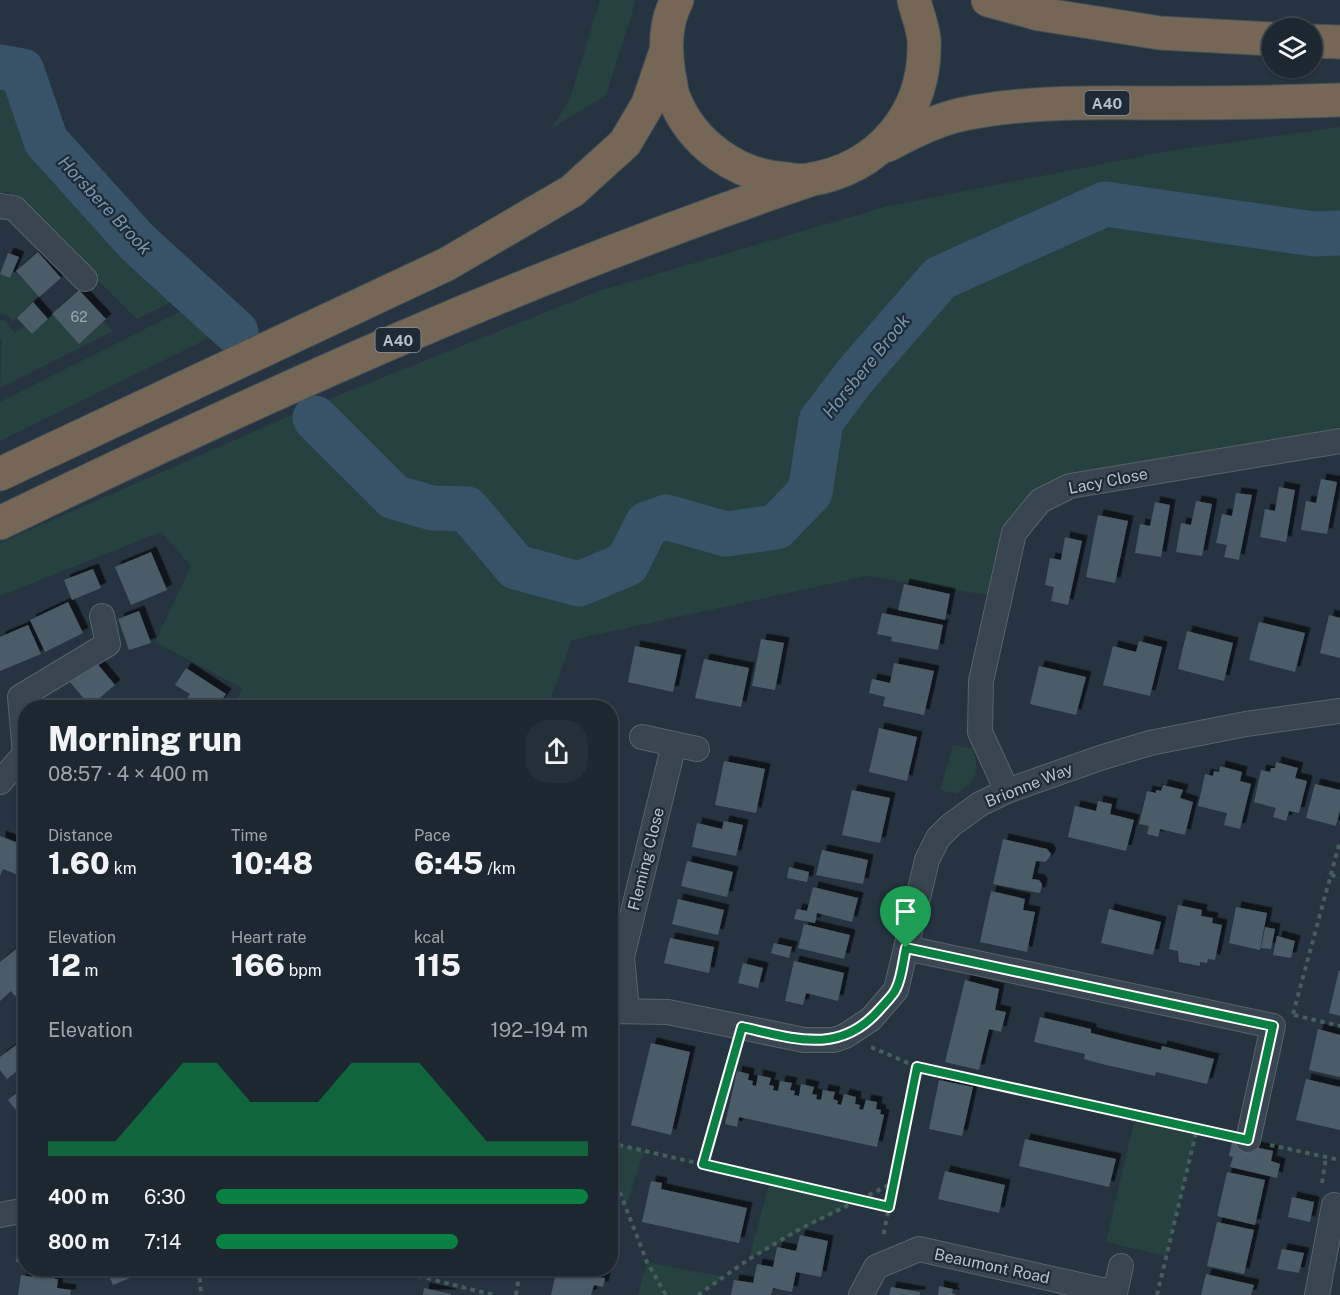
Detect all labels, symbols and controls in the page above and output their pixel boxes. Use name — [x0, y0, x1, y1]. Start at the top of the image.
map controls — [1262, 18, 1322, 78]
button: layers — [1262, 18, 1322, 78]
road number: A40 — [1084, 91, 1130, 115]
water label: Horsbere Brook — [54, 151, 156, 259]
house number: 62 — [70, 309, 88, 325]
water label: Horsbere Brook — [818, 310, 914, 422]
road number: A40 — [376, 328, 420, 352]
street label: Lacy Close — [1067, 464, 1149, 498]
text: Morning run — [48, 720, 242, 758]
button: share — [525, 720, 588, 783]
street label: Brionne Way — [982, 759, 1076, 811]
text: 08:57 · 4 × 400 m — [48, 762, 209, 786]
street label: Fleming Close — [624, 805, 668, 913]
text: Distance — [48, 826, 113, 845]
text: Time — [231, 826, 267, 845]
text: Pace — [414, 826, 451, 845]
text: 1.60 — [48, 845, 110, 881]
text: 10:48 — [231, 845, 313, 881]
text: 6:45 — [414, 845, 483, 881]
text: km — [110, 859, 137, 878]
text: /km — [483, 859, 516, 878]
pin — [880, 886, 931, 948]
icon: arrive — [889, 895, 922, 928]
text: Elevation — [48, 928, 116, 947]
text: Heart rate — [231, 928, 307, 947]
text: kcal — [414, 928, 445, 947]
text: 12 — [48, 947, 81, 983]
text: 166 — [231, 947, 285, 983]
text: 115 — [414, 947, 461, 983]
text: m — [81, 961, 98, 980]
text: bpm — [285, 961, 322, 980]
text: Elevation — [48, 1018, 133, 1042]
text: 192–194 m — [491, 1018, 588, 1042]
text: 400 m — [48, 1185, 109, 1209]
text: 6:30 — [144, 1185, 186, 1209]
text: 800 m — [48, 1230, 110, 1254]
text: 7:14 — [144, 1230, 181, 1254]
street label: Beaumont Road — [932, 1244, 1052, 1288]

